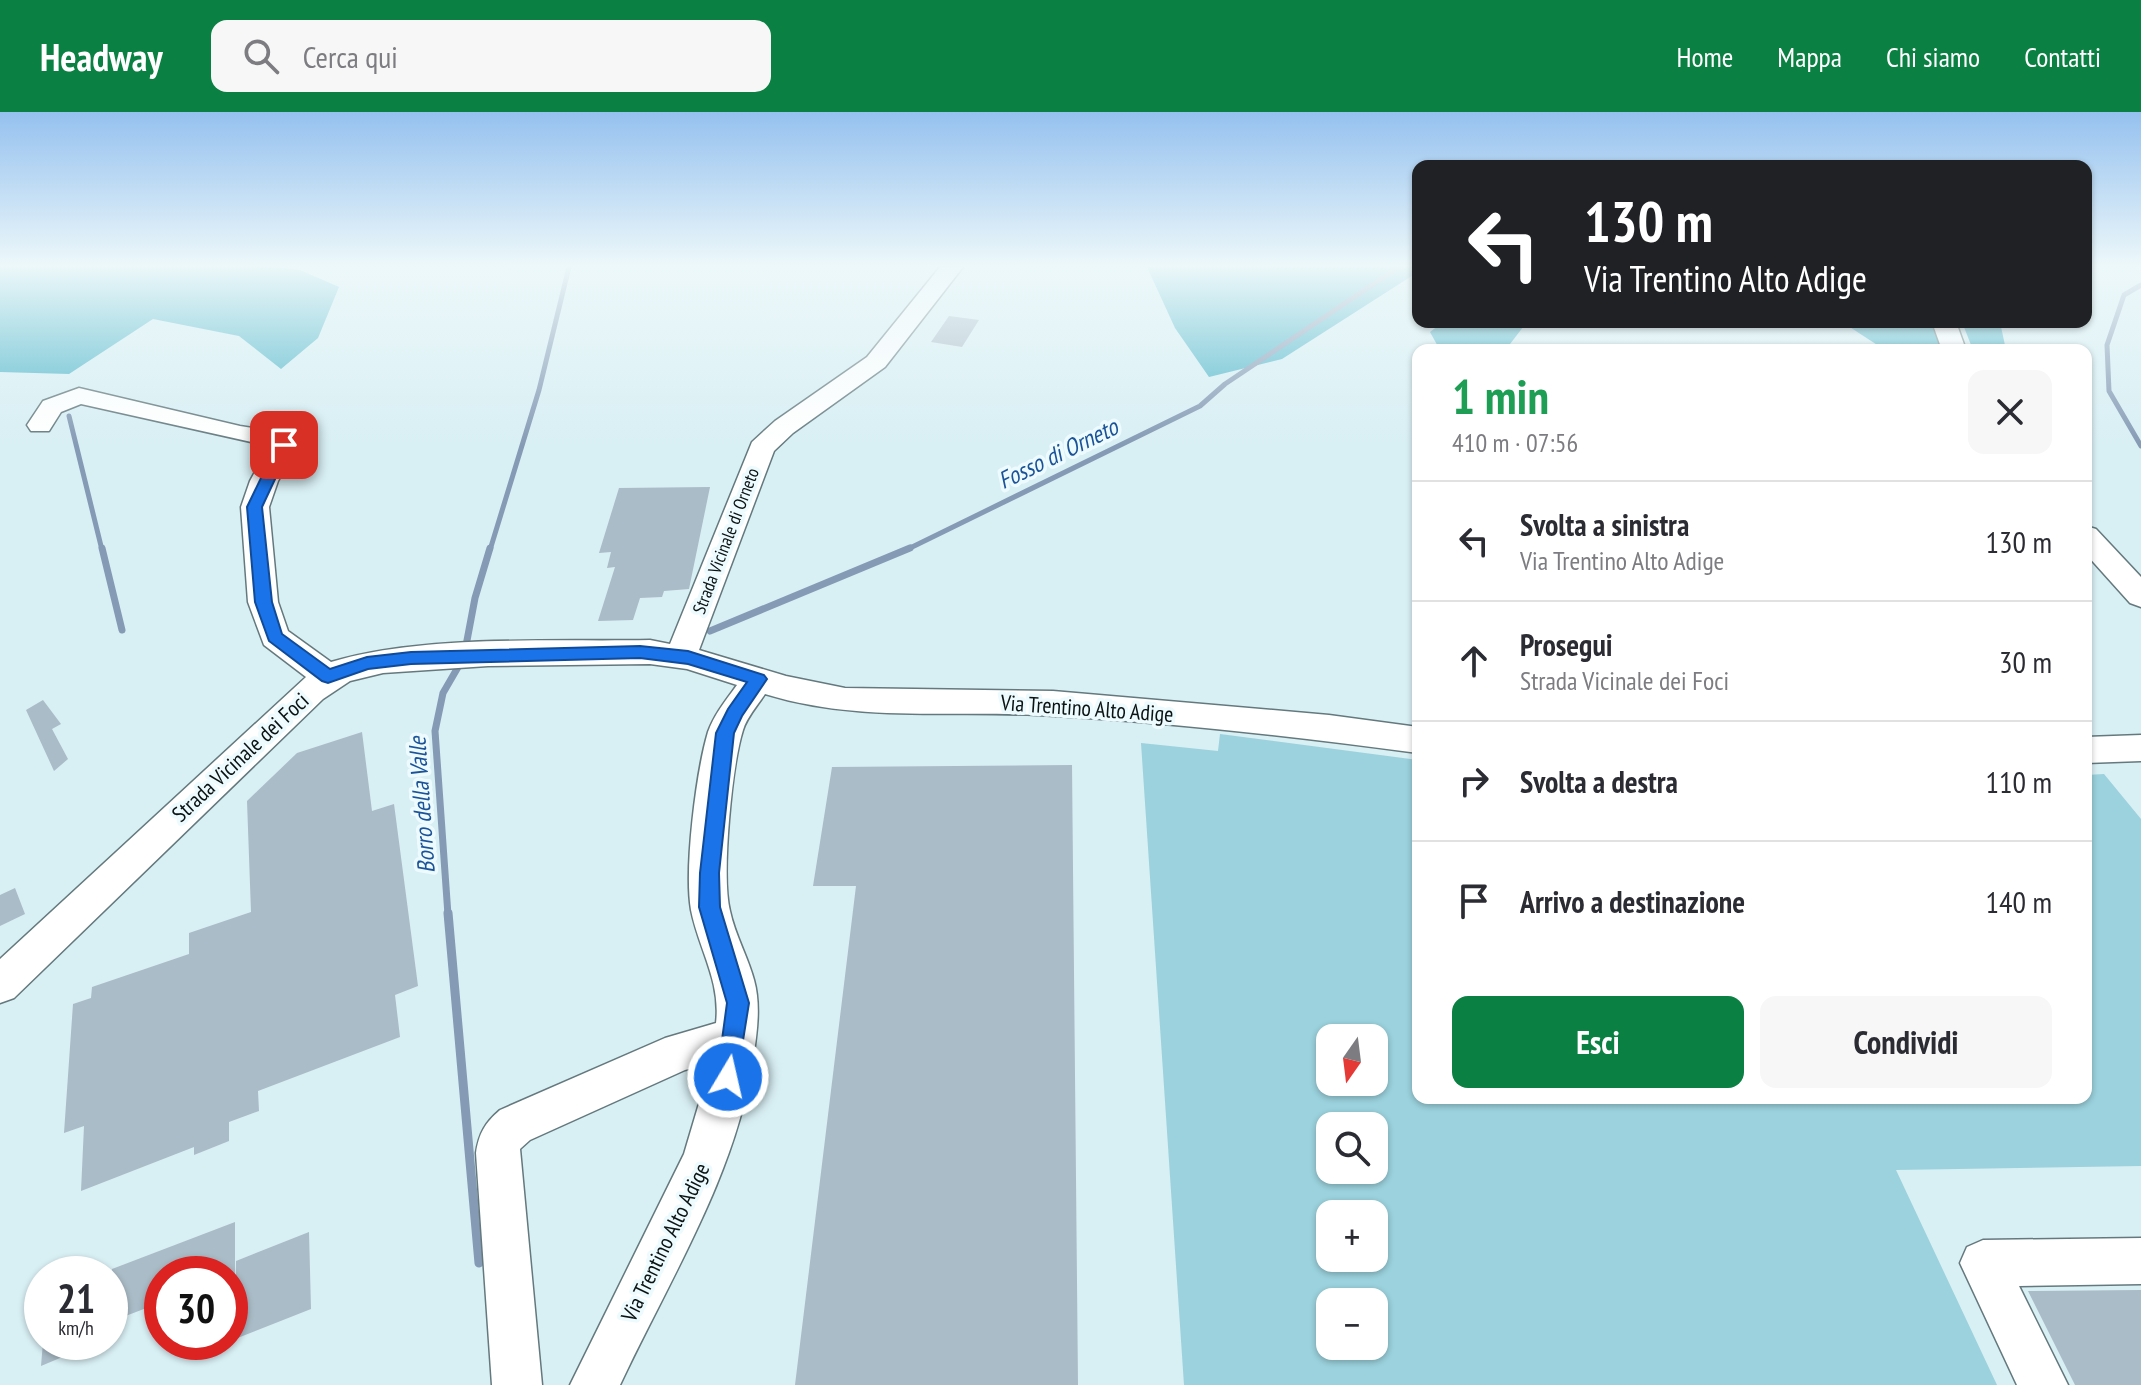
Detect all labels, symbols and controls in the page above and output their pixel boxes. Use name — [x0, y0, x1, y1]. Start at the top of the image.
search box — [211, 20, 771, 92]
text: Headway — [40, 32, 163, 81]
icon: search — [239, 34, 283, 78]
text: Cerca qui — [303, 37, 398, 76]
text: Home — [1676, 38, 1733, 75]
text: Mappa — [1777, 38, 1842, 75]
text: Chi siamo — [1886, 38, 1980, 75]
text: Contatti — [2024, 38, 2101, 75]
text: 130 m — [1584, 185, 1713, 257]
icon: left — [1452, 192, 1556, 296]
text: Via Trentino Alto Adige — [1584, 255, 1867, 302]
text: 1 min — [1452, 365, 1549, 427]
button: close — [1968, 370, 2052, 454]
water label: Fosso di Orneto — [993, 410, 1124, 496]
pin — [250, 411, 318, 479]
icon: arrive — [262, 423, 306, 467]
text: 410 m · 07:56 — [1452, 426, 1578, 459]
street label: Strada Vicinale di Orneto — [687, 464, 764, 617]
text: Svolta a sinistra — [1520, 505, 1689, 544]
icon: left — [1452, 519, 1496, 563]
text: 130 m — [1986, 522, 2052, 561]
text: Via Trentino Alto Adige — [1520, 544, 1724, 577]
text: Prosegui — [1520, 625, 1613, 664]
icon: ahead — [1452, 639, 1496, 683]
text: 30 m — [1999, 642, 2052, 681]
text: Strada Vicinale dei Foci — [1520, 664, 1729, 697]
street label: Strada Vicinale dei Foci — [166, 686, 314, 828]
street label: Via Trentino Alto Adige — [999, 688, 1174, 728]
water label: Borro della Valle — [401, 734, 442, 874]
icon: right — [1452, 759, 1496, 803]
text: Svolta a destra — [1520, 762, 1678, 801]
text: 110 m — [1986, 762, 2052, 801]
icon: arrive — [1452, 879, 1496, 923]
text: Arrivo a destinazione — [1520, 882, 1745, 921]
text: 140 m — [1986, 882, 2052, 921]
button: Esci — [1452, 996, 1744, 1088]
button: Condividi — [1760, 996, 2052, 1088]
north arrow — [1316, 1024, 1388, 1096]
map controls — [1316, 1024, 1388, 1360]
position arrow — [686, 1035, 770, 1119]
button: search — [1316, 1112, 1388, 1184]
street label: Via Trentino Alto Adige — [614, 1158, 715, 1327]
button: + — [1316, 1200, 1388, 1272]
speed limit sign: 30 — [144, 1256, 248, 1360]
text: 21 — [57, 1272, 95, 1324]
button: − — [1316, 1288, 1388, 1360]
text: km/h — [58, 1315, 94, 1341]

